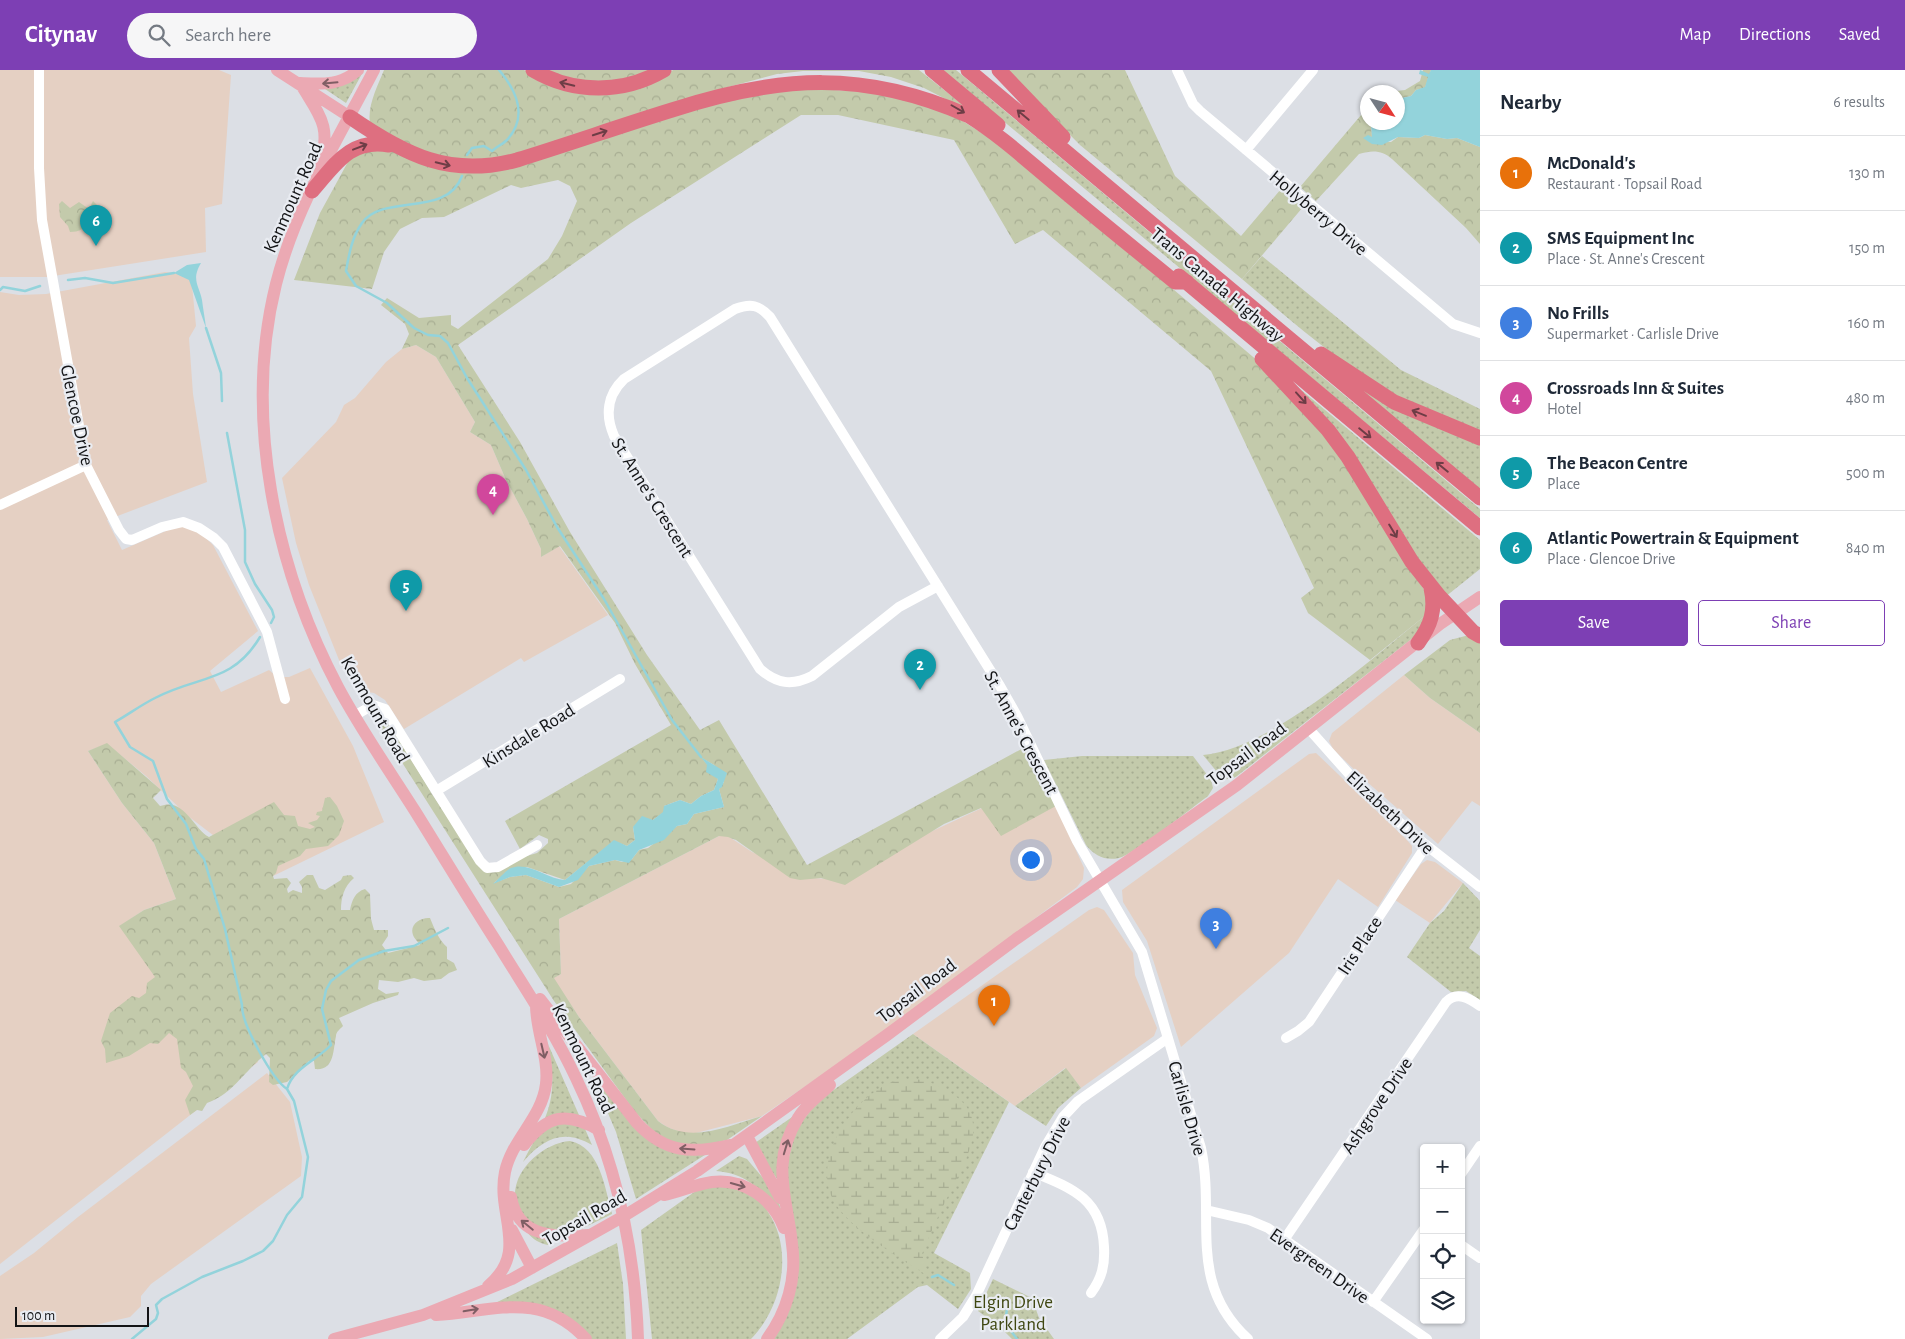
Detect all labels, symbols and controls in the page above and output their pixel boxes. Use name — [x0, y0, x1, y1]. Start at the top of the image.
search box — [127, 13, 477, 58]
icon: search — [145, 21, 173, 49]
text: Citynav — [25, 23, 97, 47]
text: Search here — [185, 26, 271, 45]
text: Map — [1680, 26, 1711, 44]
text: Directions — [1739, 26, 1811, 44]
text: Saved — [1839, 26, 1880, 44]
one-way arrow — [323, 78, 339, 88]
one-way arrow — [559, 79, 575, 88]
north arrow — [1360, 85, 1405, 130]
text: Nearby — [1500, 92, 1561, 113]
text: 6 results — [1833, 94, 1885, 110]
one-way arrow — [950, 105, 964, 115]
one-way arrow — [1017, 110, 1030, 121]
one-way arrow — [592, 128, 607, 137]
street label: Kenmount Road — [260, 139, 326, 256]
one-way arrow — [352, 142, 367, 151]
text: McDonald's — [1547, 154, 1636, 173]
one-way arrow — [434, 160, 450, 169]
text: 1 — [1513, 165, 1519, 181]
text: 130 m — [1849, 165, 1885, 181]
street label: Hollyberry Drive — [1265, 167, 1371, 259]
text: Restaurant · Topsail Road — [1547, 176, 1702, 192]
pin: 6 — [80, 205, 112, 246]
street label: Trans Canada Highway — [1147, 224, 1287, 346]
text: SMS Equipment Inc — [1547, 229, 1694, 248]
text: 2 — [1512, 240, 1520, 256]
text: 150 m — [1849, 240, 1885, 256]
text: Place · St. Anne's Crescent — [1547, 251, 1705, 267]
text: No Frills — [1547, 304, 1609, 323]
text: 3 — [1513, 315, 1519, 331]
text: 160 m — [1848, 315, 1885, 331]
text: Supermarket · Carlisle Drive — [1547, 326, 1719, 342]
street label: Glencoe Drive — [57, 363, 96, 467]
text: Crossroads Inn & Suites — [1547, 379, 1724, 398]
text: 4 — [1512, 390, 1520, 406]
text: 480 m — [1846, 390, 1885, 406]
one-way arrow — [1295, 392, 1306, 405]
text: Hotel — [1547, 401, 1582, 417]
one-way arrow — [1411, 408, 1427, 417]
one-way arrow — [1358, 428, 1371, 439]
street label: St. Anne's Crescent — [607, 435, 696, 561]
text: The Beacon Centre — [1547, 454, 1688, 473]
one-way arrow — [1436, 462, 1449, 473]
text: 5 — [1513, 465, 1519, 481]
text: 500 m — [1846, 465, 1885, 481]
pin: 4 — [477, 474, 509, 515]
text: Place — [1547, 476, 1580, 492]
one-way arrow — [1388, 524, 1398, 538]
text: Atlantic Powertrain & Equipment — [1547, 529, 1799, 548]
text: 6 — [1512, 540, 1520, 556]
text: 840 m — [1846, 540, 1885, 556]
text: Place · Glencoe Drive — [1547, 551, 1675, 567]
pin: 5 — [390, 570, 422, 611]
button: Save — [1500, 600, 1688, 646]
button: Share — [1698, 600, 1885, 646]
pin: 2 — [904, 649, 936, 690]
street label: Kenmount Road — [337, 653, 413, 766]
street label: St. Anne's Crescent — [980, 668, 1061, 798]
street label: Kinsdale Road — [479, 700, 578, 772]
street label: Topsail Road — [1204, 719, 1290, 790]
street label: Elizabeth Drive — [1342, 768, 1437, 858]
your location — [1018, 847, 1044, 873]
pin: 3 — [1200, 908, 1232, 949]
street label: Iris Place — [1335, 913, 1386, 978]
street label: Topsail Road — [874, 956, 960, 1027]
pin: 1 — [978, 985, 1010, 1026]
street label: Kenmount Road — [548, 1001, 617, 1117]
one-way arrow — [539, 1043, 548, 1059]
street label: Ashgrove Drive — [1338, 1054, 1416, 1157]
street label: Carlisle Drive — [1164, 1059, 1209, 1158]
street label: Canterbury Drive — [1000, 1114, 1074, 1234]
one-way arrow — [781, 1139, 791, 1155]
one-way arrow — [679, 1144, 695, 1154]
map controls — [1420, 1144, 1465, 1324]
button: + — [1420, 1144, 1465, 1189]
one-way arrow — [729, 1181, 745, 1190]
street label: Topsail Road — [540, 1187, 630, 1250]
button: − — [1420, 1189, 1465, 1234]
one-way arrow — [521, 1220, 534, 1231]
street label: Evergreen Drive — [1266, 1225, 1372, 1307]
button: locate — [1420, 1234, 1465, 1279]
button: layers — [1420, 1279, 1465, 1324]
park label: Elgin Drive Parkland — [973, 1293, 1053, 1334]
scale bar — [15, 1304, 149, 1327]
one-way arrow — [463, 1304, 479, 1314]
text: 100 m — [22, 1309, 55, 1323]

